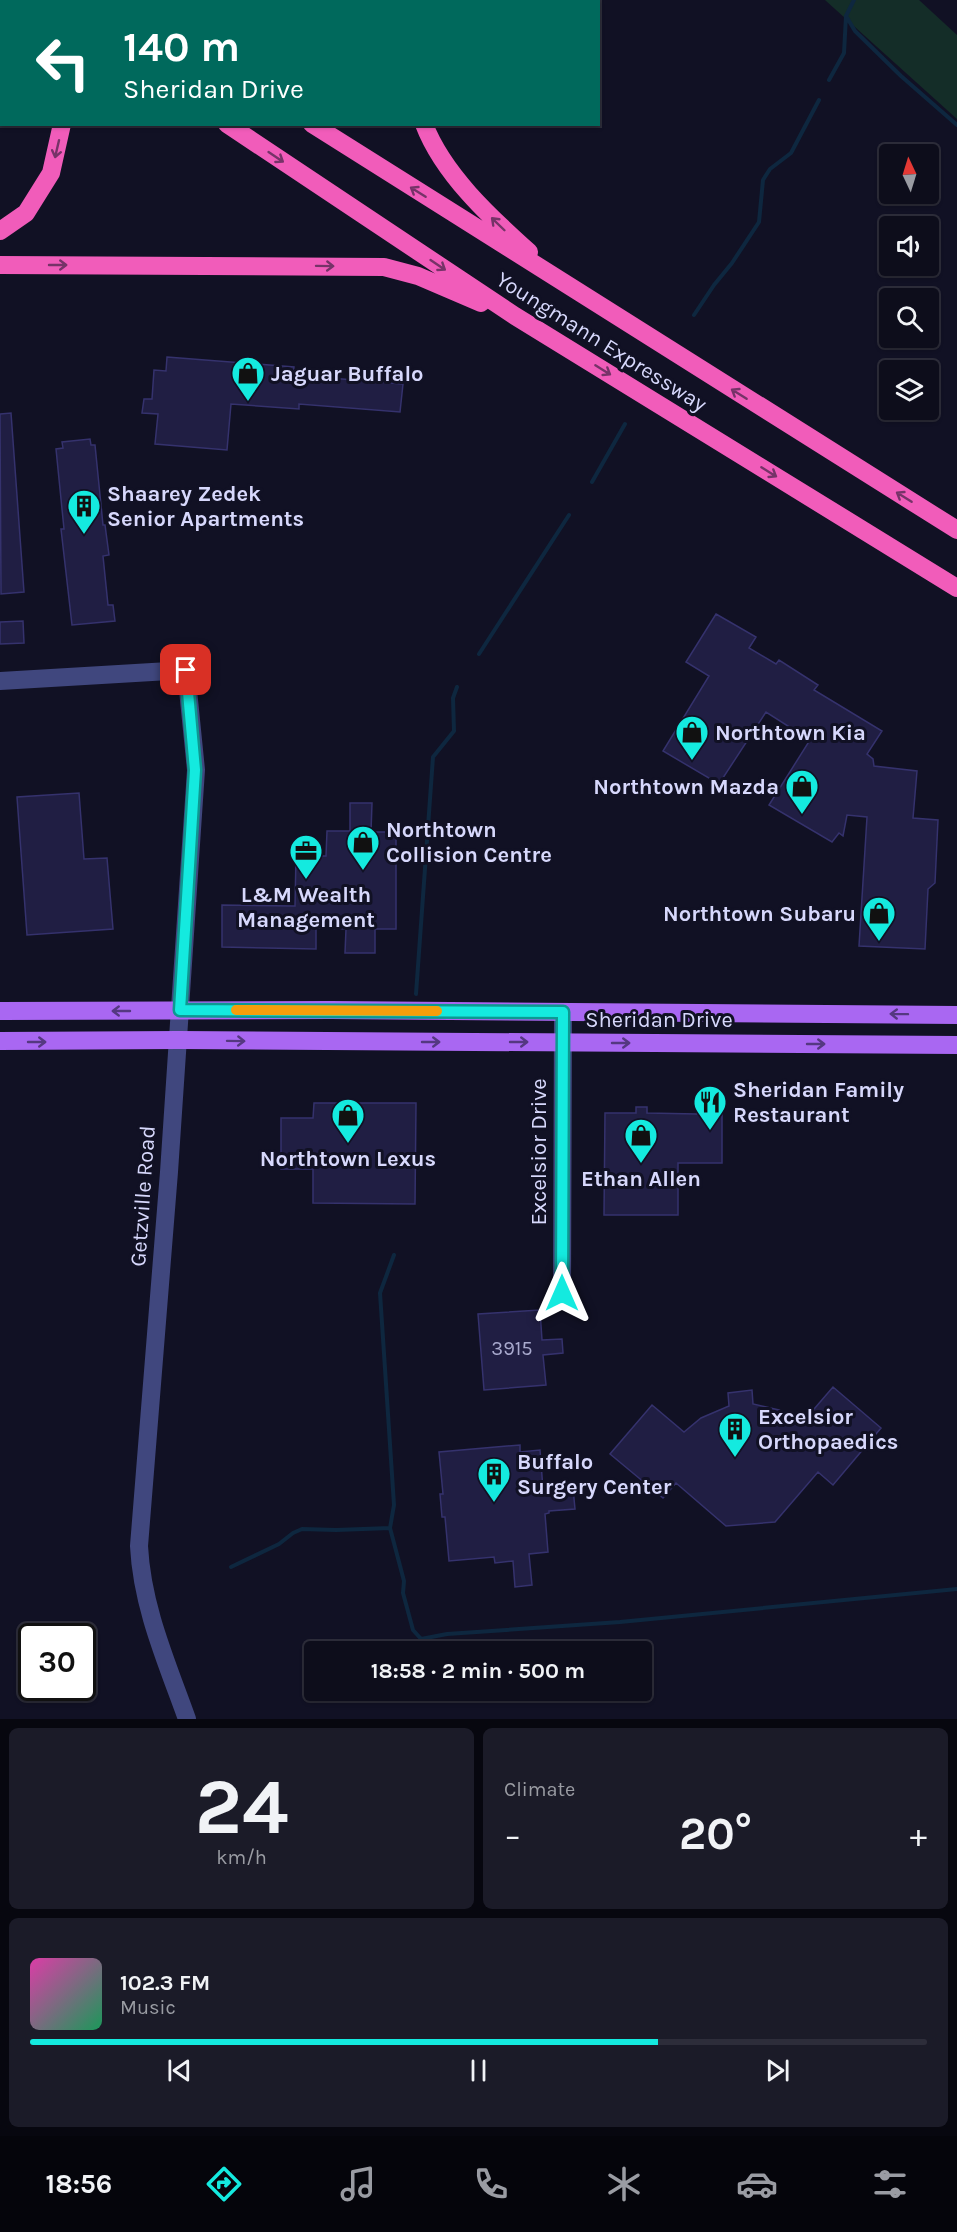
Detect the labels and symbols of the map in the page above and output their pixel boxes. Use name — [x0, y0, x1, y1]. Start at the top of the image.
one-way arrow — [50, 139, 62, 158]
north arrow — [879, 144, 939, 204]
one-way arrow — [267, 151, 284, 163]
one-way arrow — [409, 185, 426, 198]
one-way arrow — [491, 217, 506, 231]
one-way arrow — [48, 259, 68, 271]
one-way arrow — [430, 259, 446, 271]
one-way arrow — [314, 260, 334, 272]
street label: Youngmann Expressway — [491, 266, 712, 417]
shop icon: Jaguar Buffalo — [230, 355, 266, 402]
place label: Jaguar Buffalo — [271, 361, 424, 387]
one-way arrow — [594, 364, 611, 377]
one-way arrow — [731, 388, 748, 400]
one-way arrow — [760, 467, 777, 479]
place label: Shaarey Zedek Senior Apartments — [107, 481, 304, 532]
building icon: Shaarey Zedek Senior Apartments — [66, 488, 102, 535]
one-way arrow — [896, 491, 913, 503]
pin — [160, 644, 211, 695]
shop icon: Northtown Kia — [674, 714, 710, 761]
place label: Northtown Kia — [715, 720, 866, 746]
shop icon: Northtown Mazda — [784, 768, 820, 815]
place label: Northtown Mazda — [593, 774, 779, 800]
place label: Northtown Collision Centre — [386, 817, 552, 868]
shop icon: Northtown Collision Centre — [345, 824, 381, 871]
office icon: L&M Wealth Management — [288, 833, 324, 880]
place label: L&M Wealth Management — [237, 882, 375, 933]
shop icon: Northtown Subaru — [861, 895, 897, 942]
place label: Northtown Subaru — [663, 901, 856, 927]
one-way arrow — [112, 1005, 132, 1017]
street label: Sheridan Drive — [585, 1007, 733, 1033]
one-way arrow — [889, 1008, 909, 1020]
one-way arrow — [226, 1035, 246, 1047]
one-way arrow — [26, 1036, 46, 1047]
one-way arrow — [421, 1036, 441, 1048]
one-way arrow — [509, 1037, 529, 1048]
one-way arrow — [611, 1037, 631, 1049]
one-way arrow — [806, 1038, 826, 1050]
place label: Sheridan Family Restaurant — [733, 1077, 904, 1128]
street label: Excelsior Drive — [526, 1078, 552, 1226]
restaurant icon: Sheridan Family Restaurant — [692, 1084, 728, 1131]
shop icon: Northtown Lexus — [330, 1097, 366, 1144]
shop icon: Ethan Allen — [623, 1117, 659, 1164]
street label: Getzville Road — [125, 1125, 161, 1267]
place label: Northtown Lexus — [260, 1146, 436, 1172]
place label: Ethan Allen — [581, 1166, 701, 1192]
position arrow — [530, 1261, 594, 1325]
house number: 3915 — [491, 1337, 533, 1360]
place label: Excelsior Orthopaedics — [758, 1404, 898, 1455]
building icon: Excelsior Orthopaedics — [717, 1411, 753, 1458]
place label: Buffalo Surgery Center — [517, 1449, 672, 1500]
building icon: Buffalo Surgery Center — [476, 1456, 512, 1503]
speed limit sign: 30 — [18, 1623, 96, 1701]

